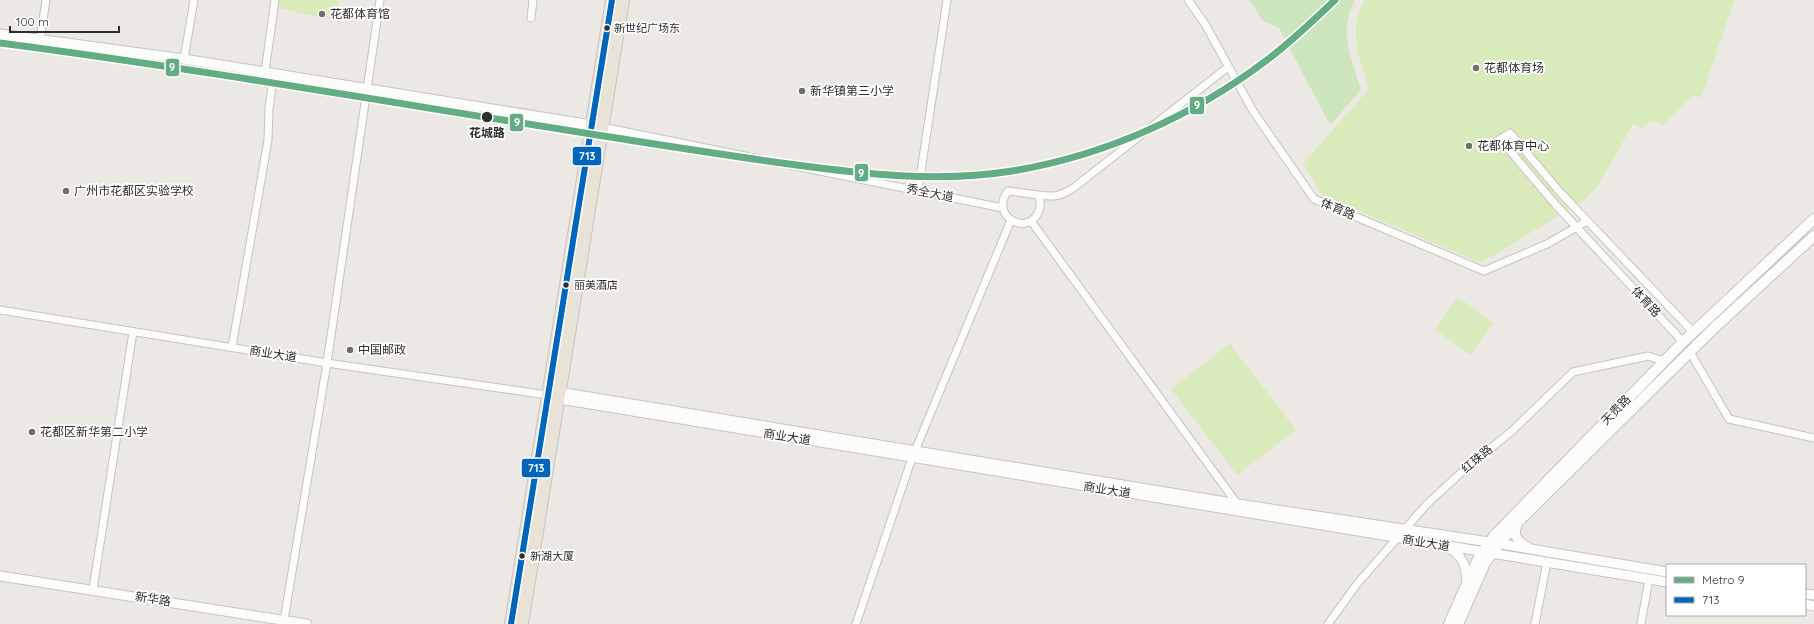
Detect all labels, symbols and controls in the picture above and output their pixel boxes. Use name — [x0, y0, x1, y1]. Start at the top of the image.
place label: 花都体育馆 — [330, 6, 390, 21]
scale bar — [10, 8, 119, 34]
marker: 花都体育馆 — [317, 9, 327, 19]
text: 100 m — [16, 14, 49, 29]
place label: 新世纪广场东 — [614, 21, 680, 35]
marker: 新世纪广场东 — [602, 23, 612, 33]
line badge: 9 — [165, 58, 180, 77]
text: 9 — [169, 60, 175, 74]
place label: 花都体育场 — [1484, 60, 1544, 75]
marker: 花都体育场 — [1471, 63, 1481, 73]
place label: 新华镇第三小学 — [810, 83, 894, 98]
marker: 新华镇第三小学 — [797, 86, 807, 96]
line badge: 9 — [1189, 96, 1205, 115]
text: 9 — [1194, 98, 1200, 112]
marker: 花城路 — [480, 110, 494, 124]
line badge: 9 — [509, 113, 524, 132]
text: 9 — [514, 115, 520, 129]
place label: 花城路 — [469, 125, 505, 140]
place label: 花都体育中心 — [1477, 138, 1549, 153]
marker: 花都体育中心 — [1464, 141, 1474, 151]
line badge: 713 — [572, 146, 602, 166]
text: 713 — [579, 149, 595, 163]
line badge: 9 — [854, 163, 869, 182]
text: 9 — [858, 166, 864, 180]
street label: 秀全大道 — [905, 181, 955, 204]
place label: 广州市花都区实验学校 — [74, 183, 194, 198]
marker: 广州市花都区实验学校 — [61, 186, 71, 196]
street label: 体育路 — [1319, 195, 1358, 222]
place label: 丽美酒店 — [574, 278, 618, 292]
marker: 丽美酒店 — [561, 280, 571, 290]
street label: 体育路 — [1629, 283, 1664, 320]
street label: 商业大道 — [248, 342, 298, 365]
place label: 中国邮政 — [358, 342, 406, 357]
marker: 中国邮政 — [345, 345, 355, 355]
street label: 天贵路 — [1598, 391, 1634, 428]
place label: 花都区新华第二小学 — [40, 424, 148, 439]
street label: 商业大道 — [762, 425, 812, 448]
marker: 花都区新华第二小学 — [27, 427, 37, 437]
street label: 红珠路 — [1458, 441, 1495, 476]
line badge: 713 — [521, 458, 551, 478]
text: 713 — [528, 461, 544, 475]
street label: 商业大道 — [1082, 478, 1132, 501]
street label: 商业大道 — [1401, 531, 1451, 554]
place label: 新湖大厦 — [530, 549, 574, 563]
marker: 新湖大厦 — [517, 551, 527, 561]
legend — [1666, 564, 1806, 616]
text: Metro 9 — [1702, 572, 1745, 587]
street label: 新华路 — [134, 588, 172, 609]
text: 713 — [1702, 592, 1719, 607]

